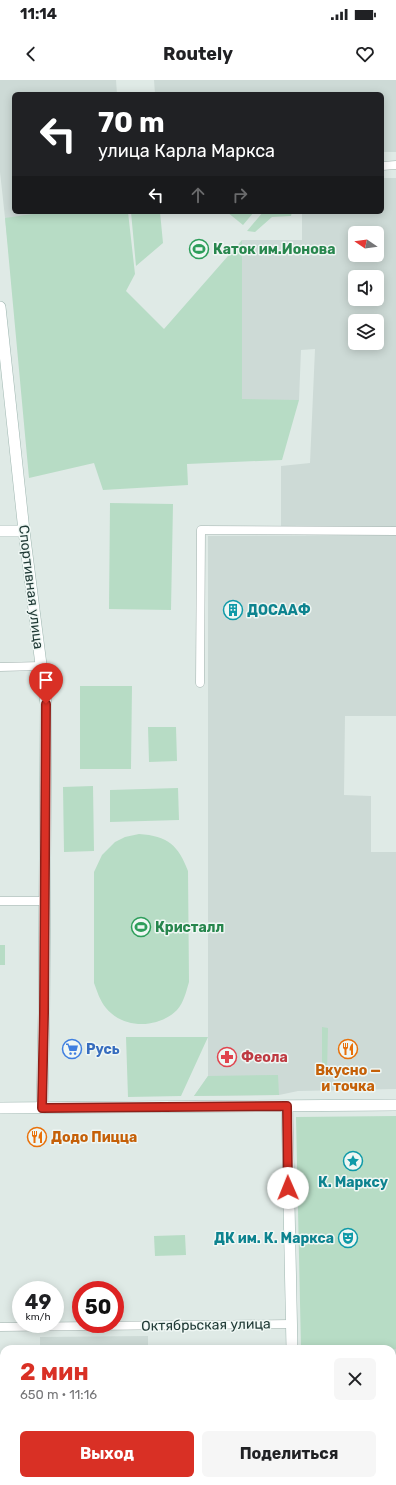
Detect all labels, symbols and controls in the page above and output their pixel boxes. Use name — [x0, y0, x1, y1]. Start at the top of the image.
text: 11:14 — [20, 5, 57, 23]
icon: back — [20, 43, 42, 65]
text: Routely — [163, 43, 233, 65]
icon: heart — [354, 43, 376, 65]
text: 70 m — [98, 106, 165, 139]
icon: left — [32, 108, 84, 160]
text: улица Карла Маркса — [98, 140, 275, 162]
icon: left — [145, 184, 167, 206]
icon: ahead — [187, 184, 209, 206]
icon: right — [229, 184, 251, 206]
north arrow — [348, 226, 384, 262]
map controls — [348, 226, 384, 350]
sports icon: Каток им.Ионова — [188, 238, 210, 260]
place label: Каток им.Ионова — [213, 241, 335, 258]
button: sound — [348, 270, 384, 306]
button: layers — [348, 314, 384, 350]
street label: Спортивная улица — [15, 524, 47, 650]
building icon: ДОСААФ — [222, 599, 244, 621]
place label: ДОСААФ — [247, 602, 311, 619]
pin — [29, 663, 63, 704]
icon: arrive — [35, 669, 57, 691]
sports icon: Кристалл — [130, 916, 152, 938]
place label: Кристалл — [155, 919, 224, 936]
supermarket icon: Русь — [61, 1038, 83, 1060]
restaurant icon: Вкусно — и точка — [337, 1038, 359, 1060]
place label: Русь — [86, 1041, 120, 1058]
pharmacy icon: Феола — [216, 1046, 238, 1068]
place label: Феола — [241, 1049, 288, 1066]
place label: Вкусно — и точка — [315, 1062, 381, 1095]
restaurant icon: Додо Пицца — [26, 1126, 48, 1148]
place label: Додо Пицца — [51, 1129, 137, 1146]
place icon: К. Марксу — [342, 1150, 364, 1172]
position arrow — [267, 1167, 309, 1209]
place label: К. Марксу — [318, 1174, 389, 1191]
theatre icon: ДК им. К. Маркса — [337, 1227, 359, 1249]
place label: ДК им. К. Маркса — [214, 1230, 334, 1247]
speed limit sign: 50 — [72, 1281, 124, 1333]
text: 49 — [25, 1290, 51, 1314]
text: km/h — [26, 1311, 50, 1323]
street label: Октябрьская улица — [141, 1315, 271, 1335]
text: 2 мин — [20, 1358, 89, 1386]
button: close — [334, 1358, 376, 1400]
text: 650 m · 11:16 — [20, 1387, 97, 1402]
button: Выход — [20, 1431, 194, 1477]
button: Поделиться — [202, 1431, 376, 1477]

